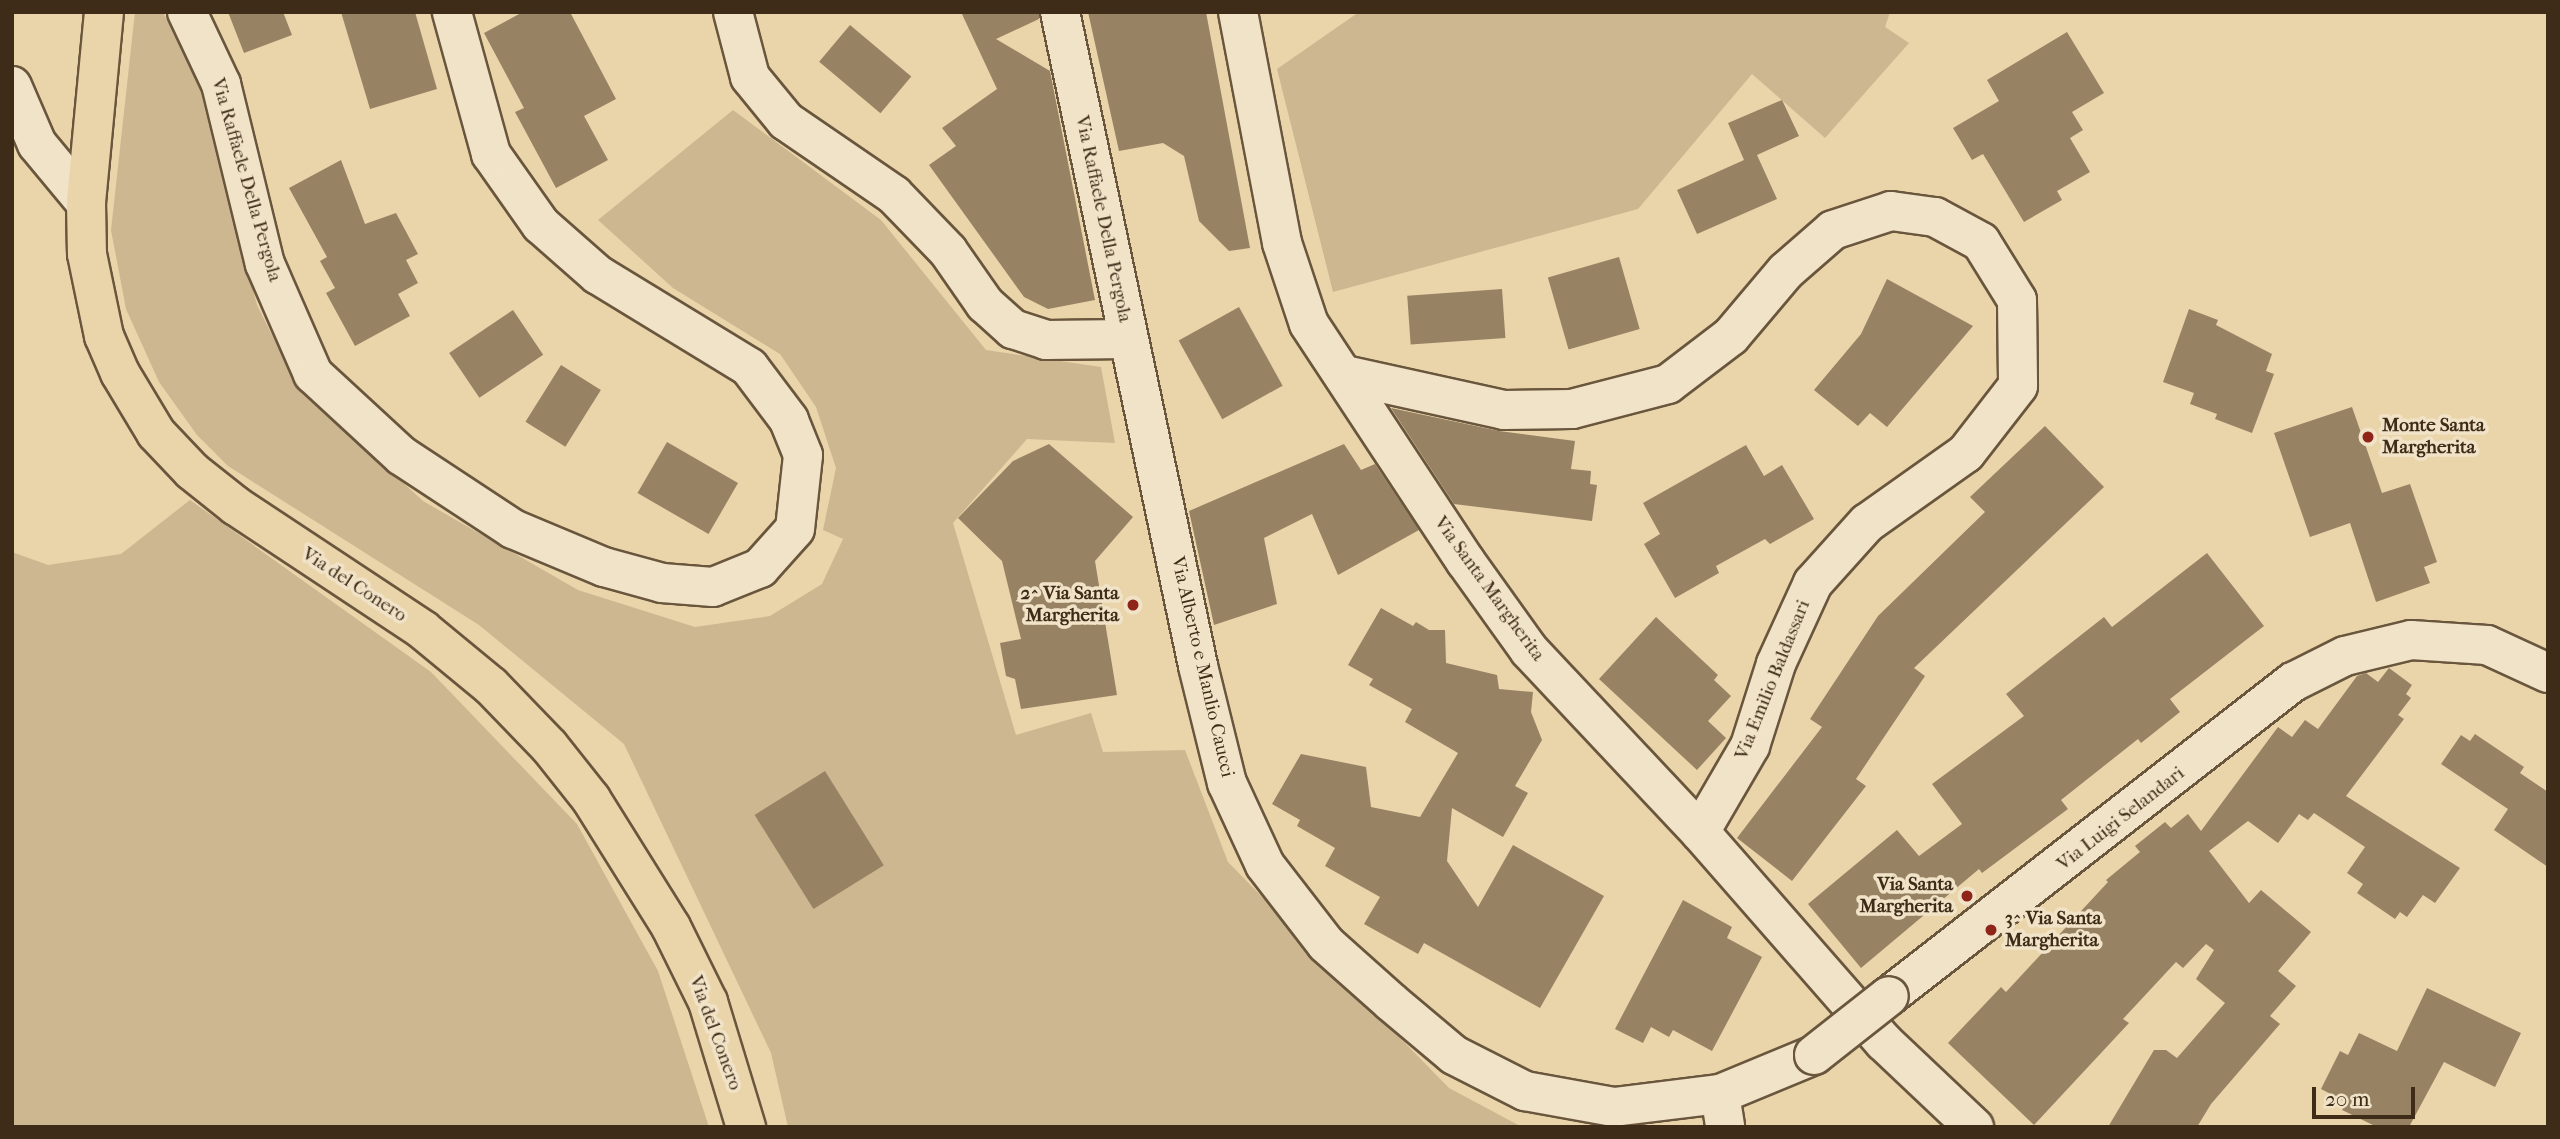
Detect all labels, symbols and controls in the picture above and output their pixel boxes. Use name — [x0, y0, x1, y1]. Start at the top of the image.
street label: Via Raffaele Della Pergola — [206, 76, 286, 284]
street label: Via Raffaele Della Pergola — [1070, 114, 1136, 324]
place label: Monte Santa Margherita — [2382, 415, 2485, 459]
marker: Monte Santa Margherita — [2360, 429, 2376, 445]
street label: Via Santa Margherita — [1429, 512, 1549, 666]
street label: Via del Conero — [297, 543, 411, 627]
street label: Via Alberto e Manlio Caucci — [1165, 554, 1239, 780]
place label: 2^ Via Santa Margherita — [1020, 583, 1119, 627]
marker: 2^ Via Santa Margherita — [1125, 597, 1141, 613]
street label: Via Emilio Baldassari — [1731, 597, 1815, 763]
street label: Via Luigi Selandari — [2053, 762, 2189, 876]
place label: Via Santa Margherita — [1860, 874, 1953, 918]
marker: Via Santa Margherita — [1959, 888, 1975, 904]
place label: 3^ Via Santa Margherita — [2005, 908, 2102, 952]
marker: 3^ Via Santa Margherita — [1983, 922, 1999, 938]
street label: Via del Conero — [684, 973, 746, 1093]
scale bar — [2315, 1072, 2418, 1116]
text: 20 m — [2325, 1087, 2369, 1111]

